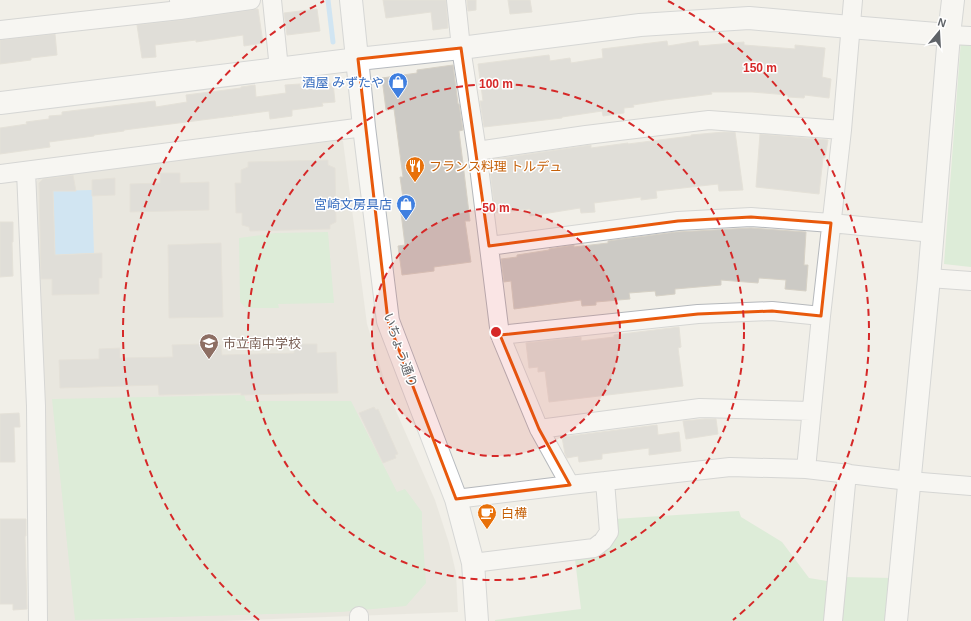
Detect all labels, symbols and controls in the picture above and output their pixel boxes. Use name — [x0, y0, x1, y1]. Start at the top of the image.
north arrow — [919, 12, 959, 52]
text: N — [936, 16, 948, 29]
text: 150 m — [743, 61, 777, 75]
shop icon: 酒屋 みずたや — [387, 71, 409, 99]
place label: 酒屋 みずたや — [302, 75, 384, 90]
text: 100 m — [479, 77, 513, 91]
restaurant icon: フランス料理 トルデュ — [404, 155, 426, 183]
place label: フランス料理 トルデュ — [429, 159, 562, 174]
shop icon: 宮崎文房具店 — [395, 193, 417, 221]
place label: 宮崎文房具店 — [314, 197, 392, 212]
text: 50 m — [482, 201, 510, 215]
street label: いちょう通り — [381, 311, 420, 389]
centre of rings — [489, 325, 503, 339]
school or university icon: 市立南中学校 — [198, 332, 220, 360]
place label: 市立南中学校 — [223, 336, 301, 351]
cafe icon: 白樺 — [476, 502, 498, 530]
place label: 白樺 — [501, 506, 527, 521]

